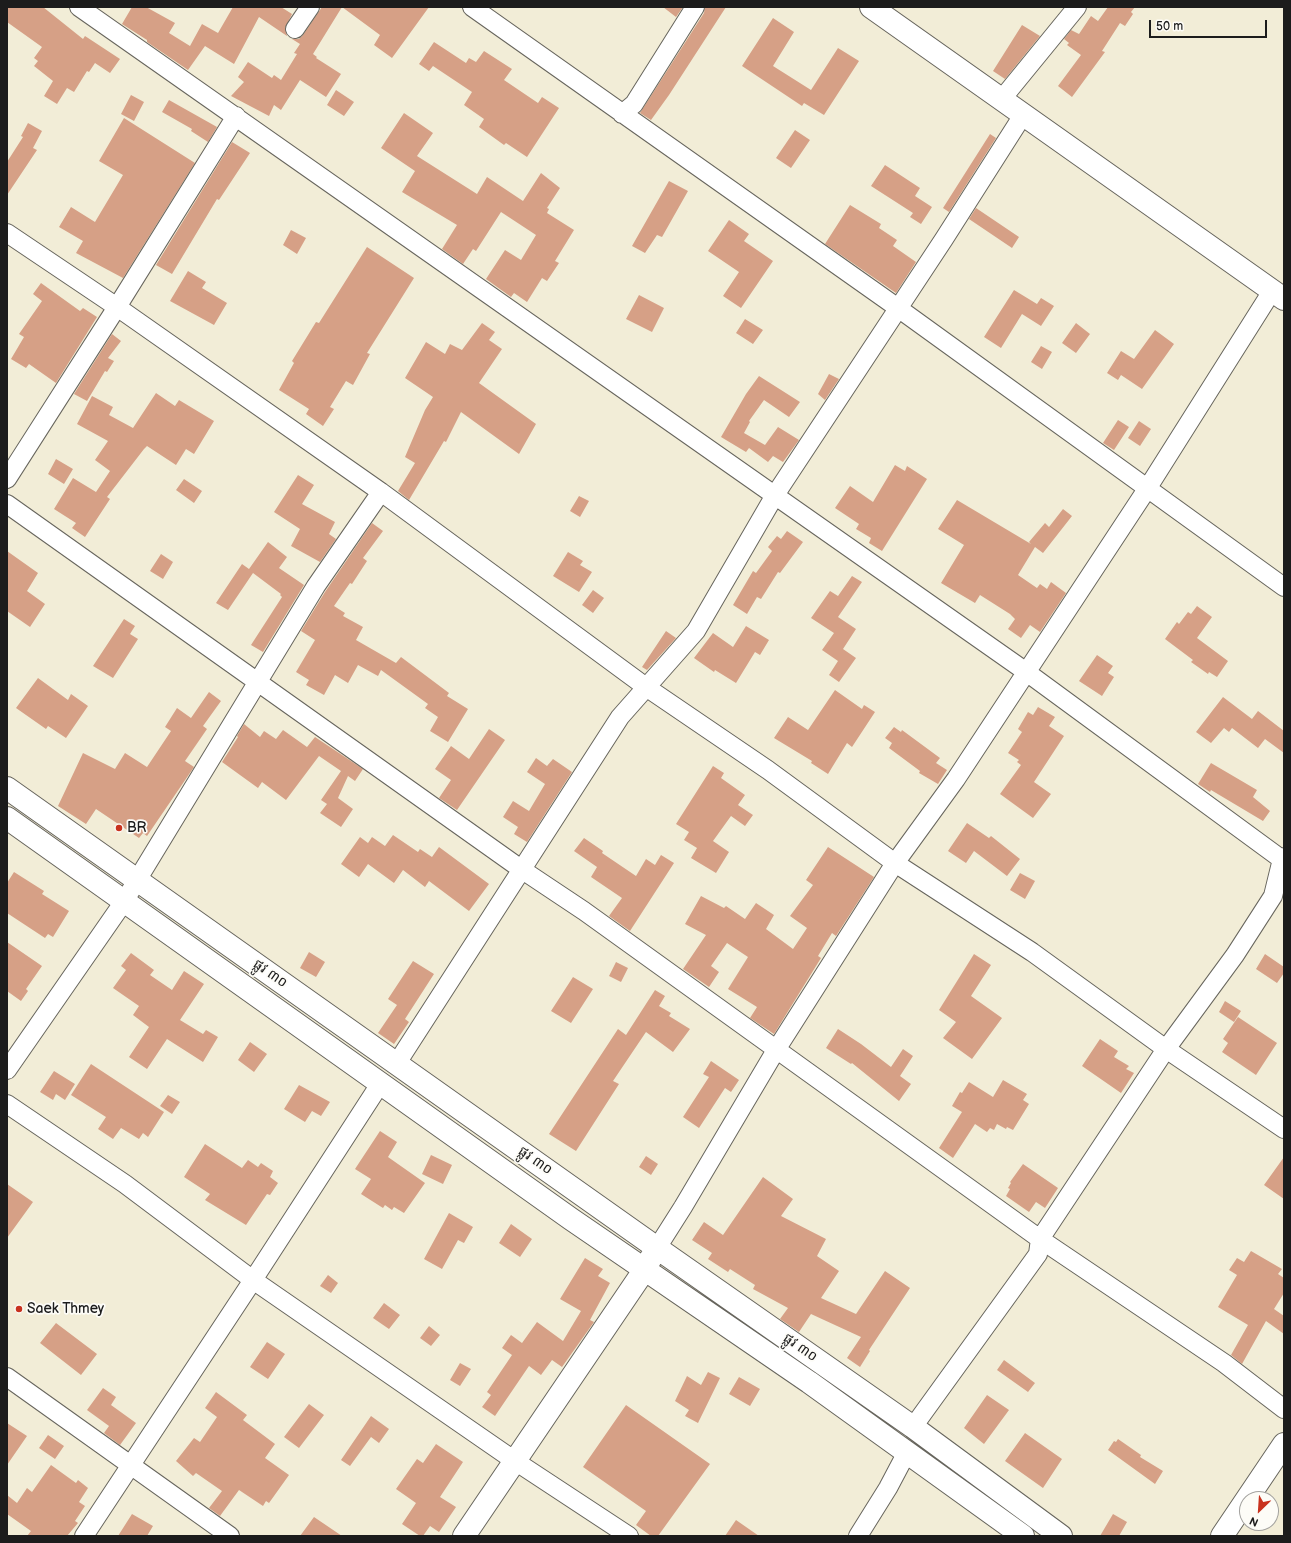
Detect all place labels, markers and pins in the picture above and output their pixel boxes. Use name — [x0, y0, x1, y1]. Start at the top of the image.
place label: BR — [127, 820, 147, 836]
marker: BR — [114, 823, 124, 833]
place label: Saek Thmey — [27, 1301, 104, 1317]
marker: Saek Thmey — [14, 1304, 24, 1314]

